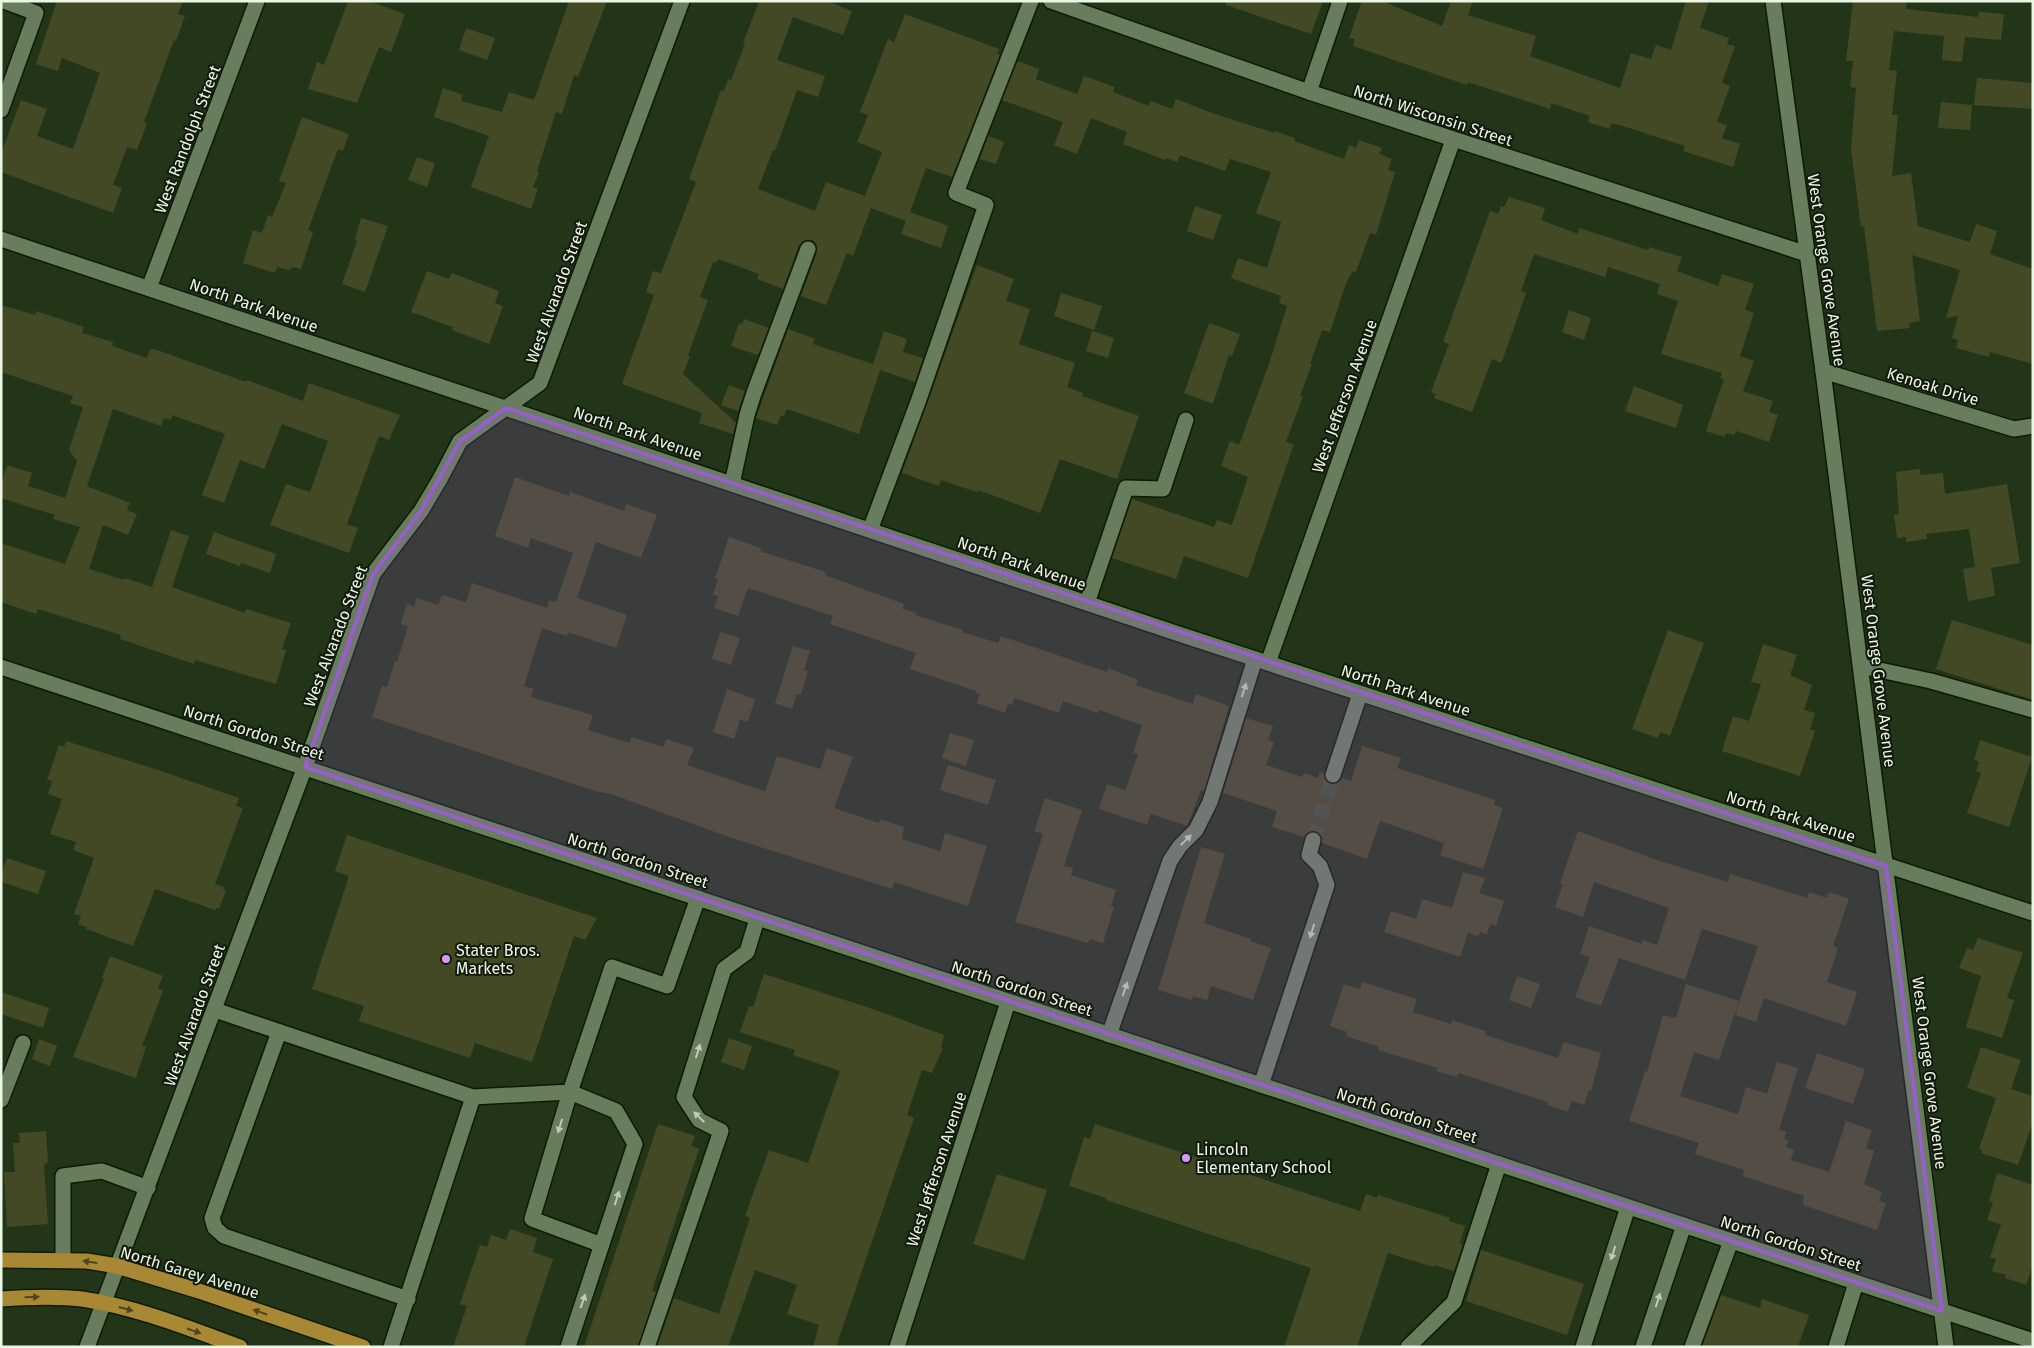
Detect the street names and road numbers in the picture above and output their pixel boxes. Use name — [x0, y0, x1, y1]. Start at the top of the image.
street label: West Randolph Street — [150, 62, 225, 216]
street label: North Wisconsin Street — [1351, 81, 1515, 150]
street label: West Orange Grove Avenue — [1804, 173, 1849, 367]
street label: West Alvarado Street — [522, 218, 591, 366]
street label: North Park Avenue — [187, 275, 321, 336]
street label: West Jefferson Avenue — [1308, 317, 1381, 475]
street label: Kenoak Drive — [1885, 363, 1981, 409]
street label: North Park Avenue — [571, 403, 705, 464]
street label: North Park Avenue — [955, 533, 1089, 594]
street label: West Alvarado Street — [300, 562, 371, 710]
street label: West Orange Grove Avenue — [1857, 574, 1900, 769]
street label: North Park Avenue — [1339, 661, 1473, 720]
street label: North Gordon Street — [181, 701, 327, 764]
street label: North Park Avenue — [1724, 787, 1858, 846]
street label: North Gordon Street — [565, 829, 711, 892]
street label: West Alvarado Street — [160, 941, 229, 1089]
street label: North Gordon Street — [949, 957, 1095, 1020]
street label: West Orange Grove Avenue — [1908, 976, 1951, 1171]
street label: North Gordon Street — [1334, 1084, 1480, 1147]
street label: West Jefferson Avenue — [902, 1089, 970, 1249]
street label: North Gordon Street — [1718, 1212, 1864, 1275]
street label: North Garey Avenue — [118, 1242, 262, 1303]

